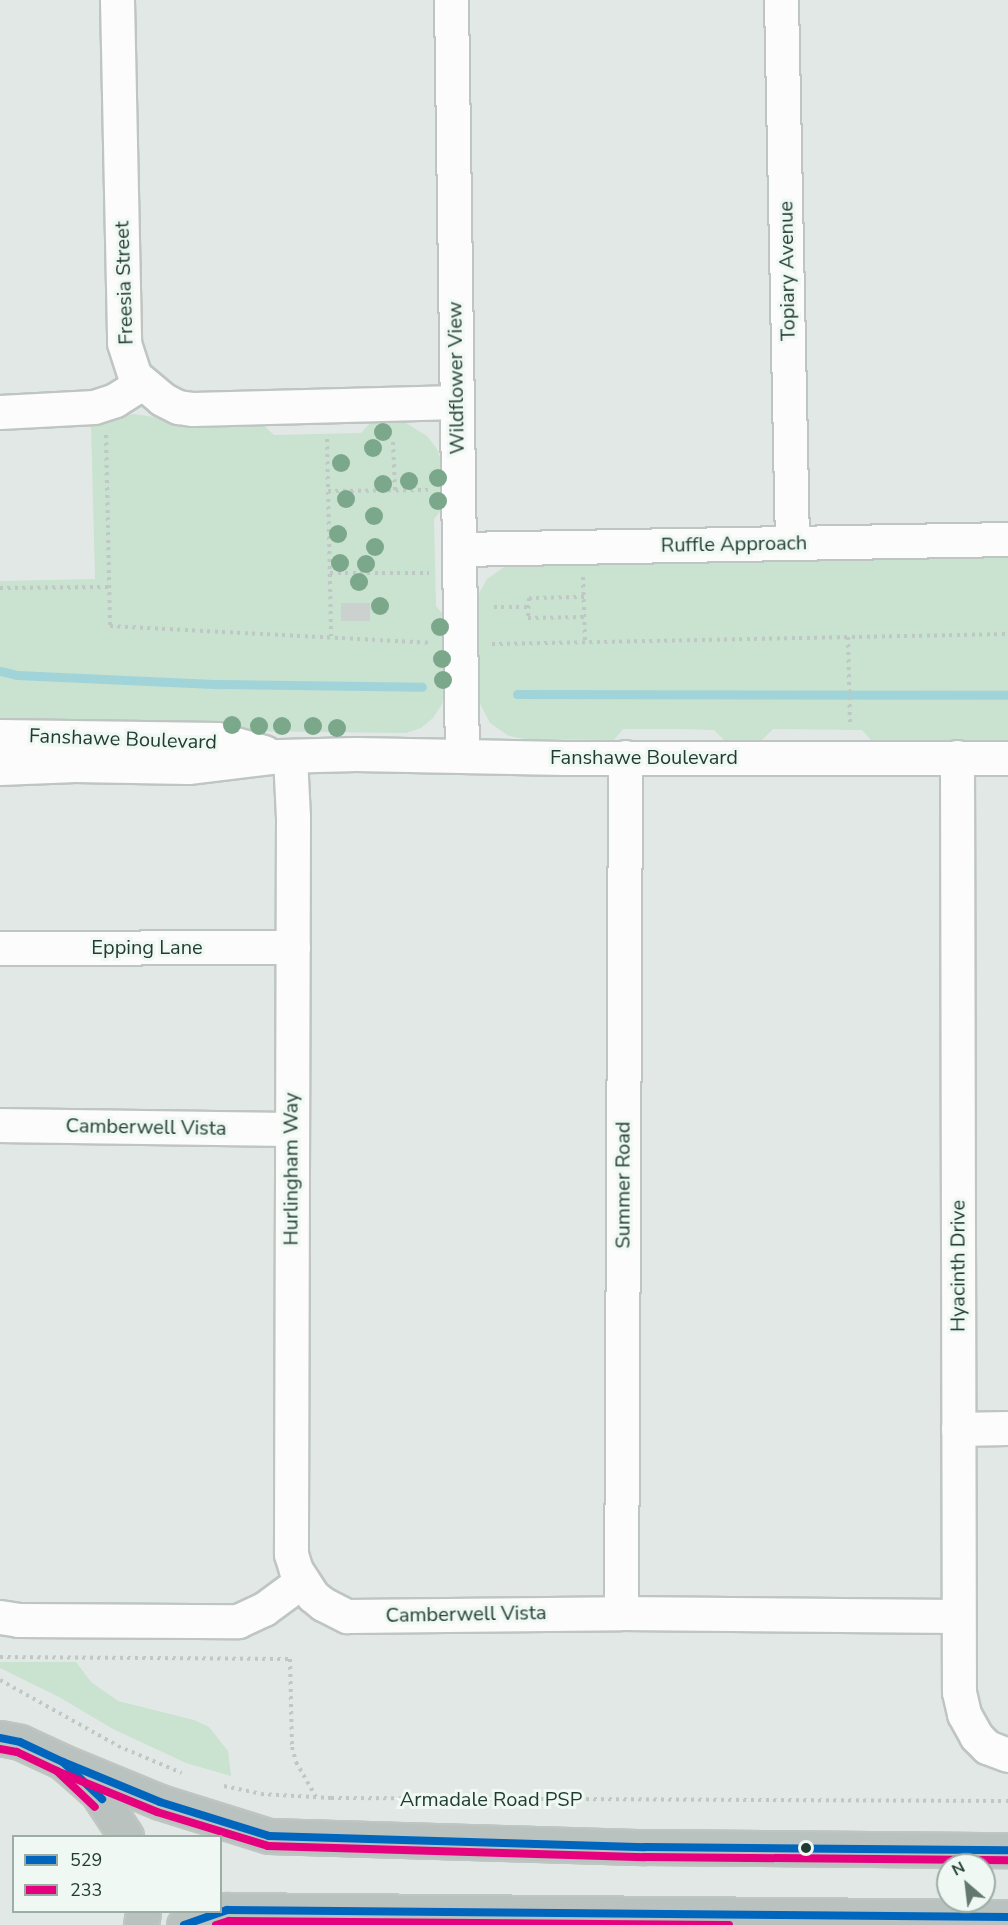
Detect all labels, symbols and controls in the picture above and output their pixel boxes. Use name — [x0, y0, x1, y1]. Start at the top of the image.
street label: Topiary Avenue — [774, 201, 800, 341]
street label: Freesia Street — [110, 221, 138, 345]
street label: Wildflower View — [443, 301, 469, 455]
street label: Ruffle Approach — [661, 531, 807, 557]
street label: Fanshawe Boulevard — [29, 724, 217, 754]
street label: Fanshawe Boulevard — [550, 745, 738, 769]
street label: Epping Lane — [91, 935, 203, 959]
street label: Hurlingham Way — [279, 1092, 303, 1246]
street label: Camberwell Vista — [65, 1114, 227, 1140]
street label: Summer Road — [611, 1121, 635, 1249]
street label: Hyacinth Drive — [946, 1200, 970, 1332]
street label: Camberwell Vista — [385, 1601, 547, 1627]
street label: Armadale Road PSP — [400, 1787, 582, 1811]
legend — [12, 1835, 222, 1913]
unlabelled marker — [800, 1842, 812, 1854]
text: 529 — [70, 1848, 102, 1872]
north arrow — [936, 1853, 996, 1913]
text: N — [948, 1856, 969, 1881]
text: 233 — [70, 1878, 102, 1902]

